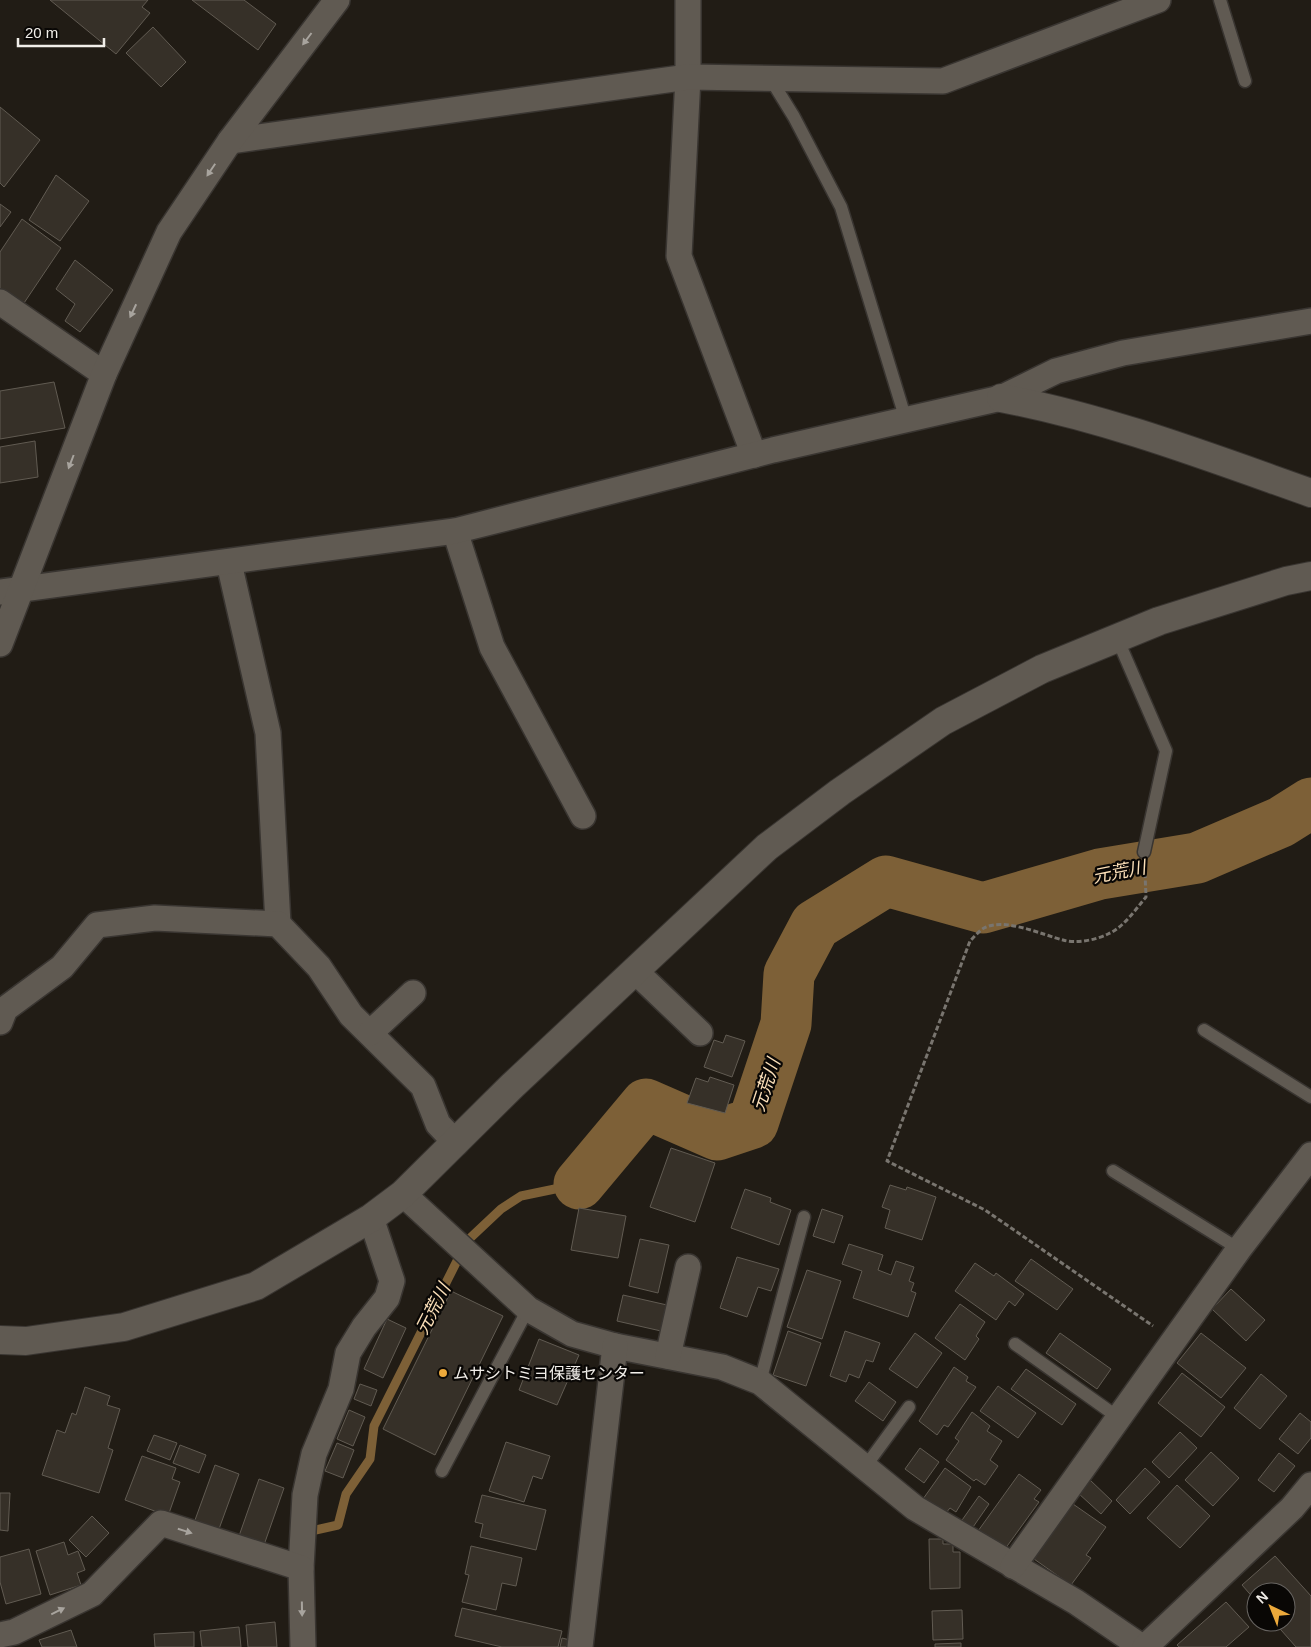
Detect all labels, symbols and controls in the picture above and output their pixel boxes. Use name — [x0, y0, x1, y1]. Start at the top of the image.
scale bar — [18, 15, 104, 47]
text: 20 m — [25, 24, 58, 41]
one-way arrow — [302, 32, 313, 45]
one-way arrow — [206, 163, 216, 176]
one-way arrow — [128, 304, 136, 318]
one-way arrow — [66, 454, 74, 469]
water label: 元荒川 — [1091, 857, 1149, 887]
water label: 元荒川 — [748, 1054, 784, 1114]
water label: 元荒川 — [412, 1279, 455, 1338]
place label: ムサシトミヨ保護センター — [453, 1365, 645, 1382]
marker: ムサシトミヨ保護センター — [437, 1367, 449, 1379]
one-way arrow — [178, 1528, 193, 1536]
north arrow — [1246, 1582, 1296, 1632]
text: N — [1253, 1588, 1271, 1607]
one-way arrow — [298, 1601, 306, 1617]
one-way arrow — [50, 1607, 65, 1615]

